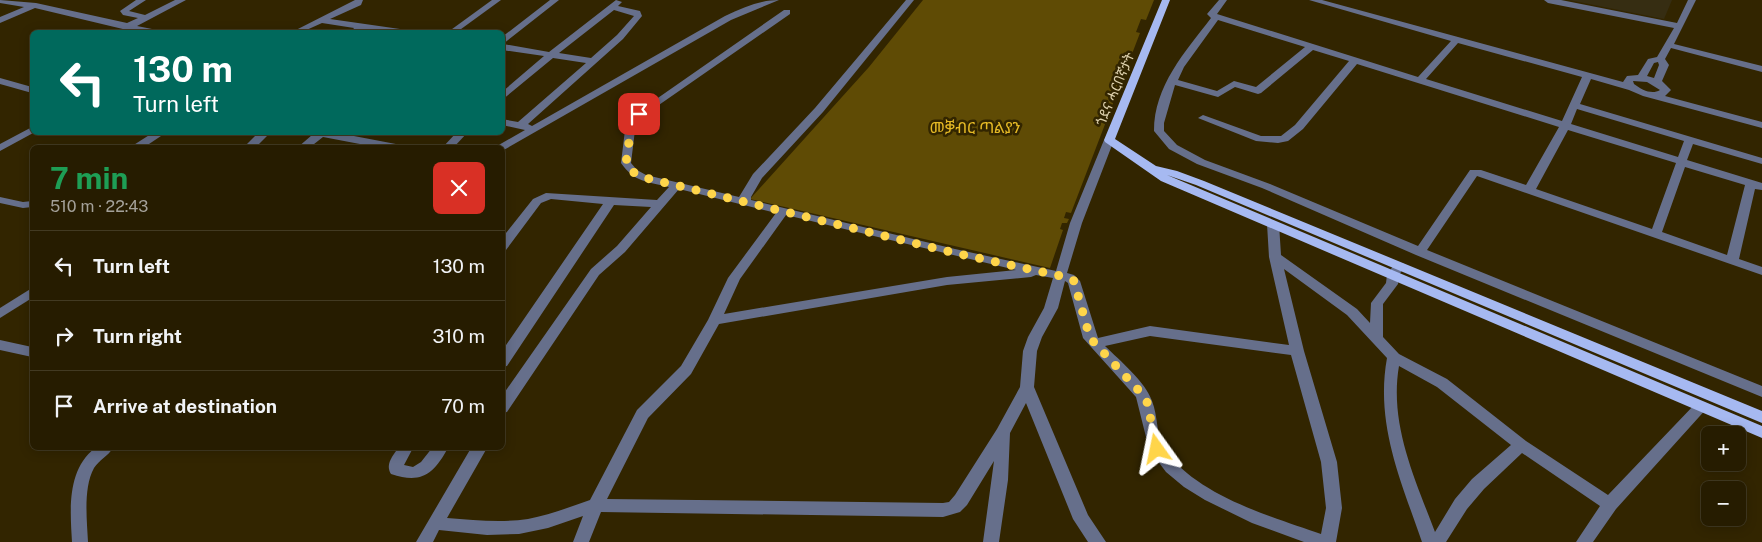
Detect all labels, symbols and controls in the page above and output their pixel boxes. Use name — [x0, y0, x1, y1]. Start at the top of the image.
text: 130 m — [133, 49, 233, 90]
street label: ጎደና ሓርበኛታት — [1092, 49, 1138, 128]
icon: left — [50, 50, 115, 115]
text: Turn left — [133, 91, 219, 117]
pin — [618, 93, 660, 135]
icon: arrive — [625, 100, 653, 128]
park label: መቓብር ጣልያን — [930, 118, 1021, 137]
text: 7 min — [50, 160, 128, 196]
button: close — [433, 162, 485, 214]
text: 510 m · 22:43 — [50, 197, 148, 216]
icon: left — [50, 252, 78, 280]
text: Turn left — [93, 255, 170, 277]
text: 130 m — [433, 255, 485, 277]
icon: right — [50, 322, 78, 350]
text: Turn right — [93, 325, 182, 347]
text: 310 m — [433, 325, 485, 347]
icon: arrive — [50, 392, 78, 420]
text: Arrive at destination — [93, 395, 277, 417]
text: 70 m — [441, 395, 485, 417]
position arrow — [1130, 422, 1182, 474]
map controls — [1701, 426, 1746, 526]
button: + — [1701, 426, 1746, 471]
button: − — [1701, 481, 1746, 526]

